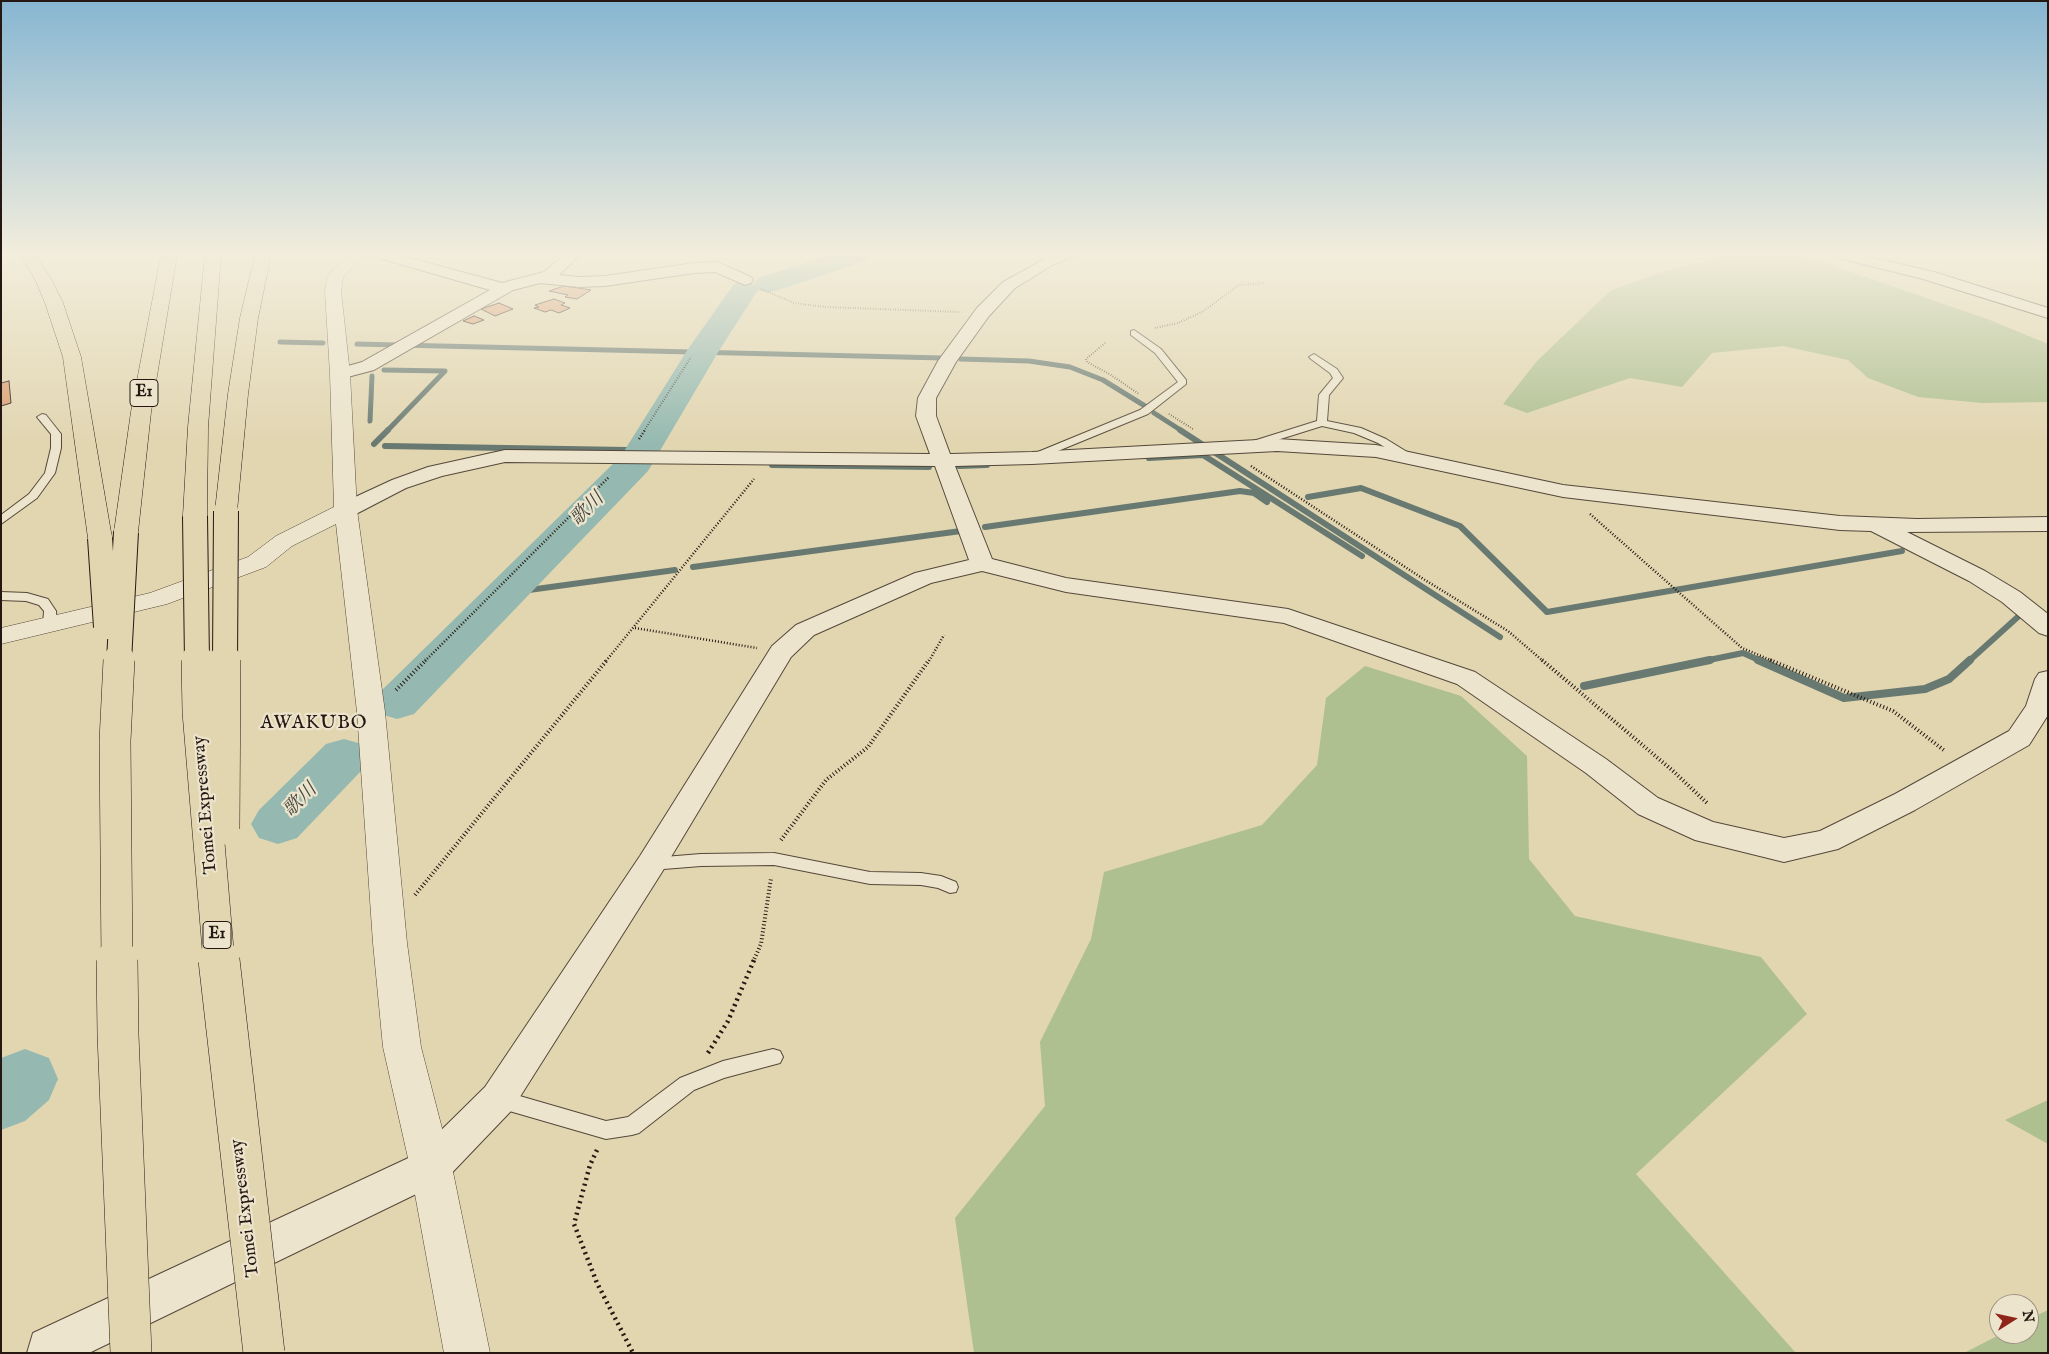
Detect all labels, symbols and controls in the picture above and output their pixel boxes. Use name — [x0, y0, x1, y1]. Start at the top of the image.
road number: E1 — [130, 379, 158, 406]
water label: 歌川 — [567, 489, 609, 531]
district label: AWAKUBO — [260, 713, 368, 735]
street label: Tomei Expressway — [189, 735, 223, 875]
water label: 歌川 — [280, 780, 322, 822]
road number: E1 — [203, 922, 231, 948]
street label: Tomei Expressway — [227, 1138, 265, 1278]
north arrow — [1989, 1294, 2039, 1344]
text: N — [2018, 1309, 2038, 1324]

